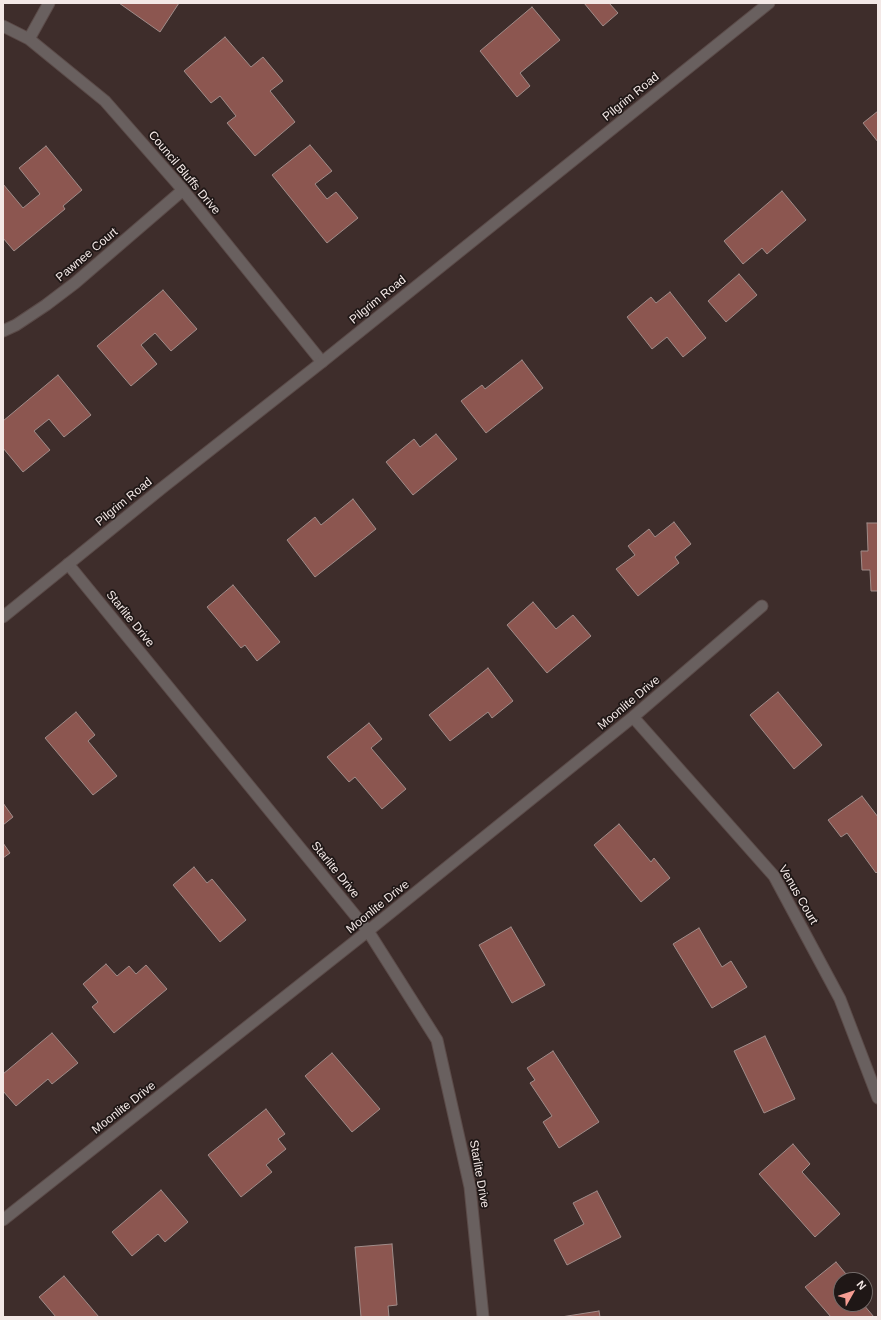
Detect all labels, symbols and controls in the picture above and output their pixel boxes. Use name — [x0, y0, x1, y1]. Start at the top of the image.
street label: Pilgrim Road — [600, 70, 662, 124]
street label: Council Bluffs Drive — [145, 128, 223, 218]
street label: Pawnee Court — [53, 225, 121, 285]
street label: Pilgrim Road — [347, 273, 409, 327]
street label: Pilgrim Road — [93, 475, 155, 529]
street label: Starlite Drive — [103, 588, 157, 650]
street label: Moonlite Drive — [595, 673, 663, 733]
street label: Starlite Drive — [308, 839, 362, 901]
street label: Venus Court — [775, 863, 821, 927]
street label: Moonlite Drive — [344, 877, 412, 937]
street label: Moonlite Drive — [89, 1079, 159, 1137]
street label: Starlite Drive — [466, 1139, 492, 1209]
north arrow — [833, 1272, 873, 1312]
text: N — [854, 1278, 869, 1292]

